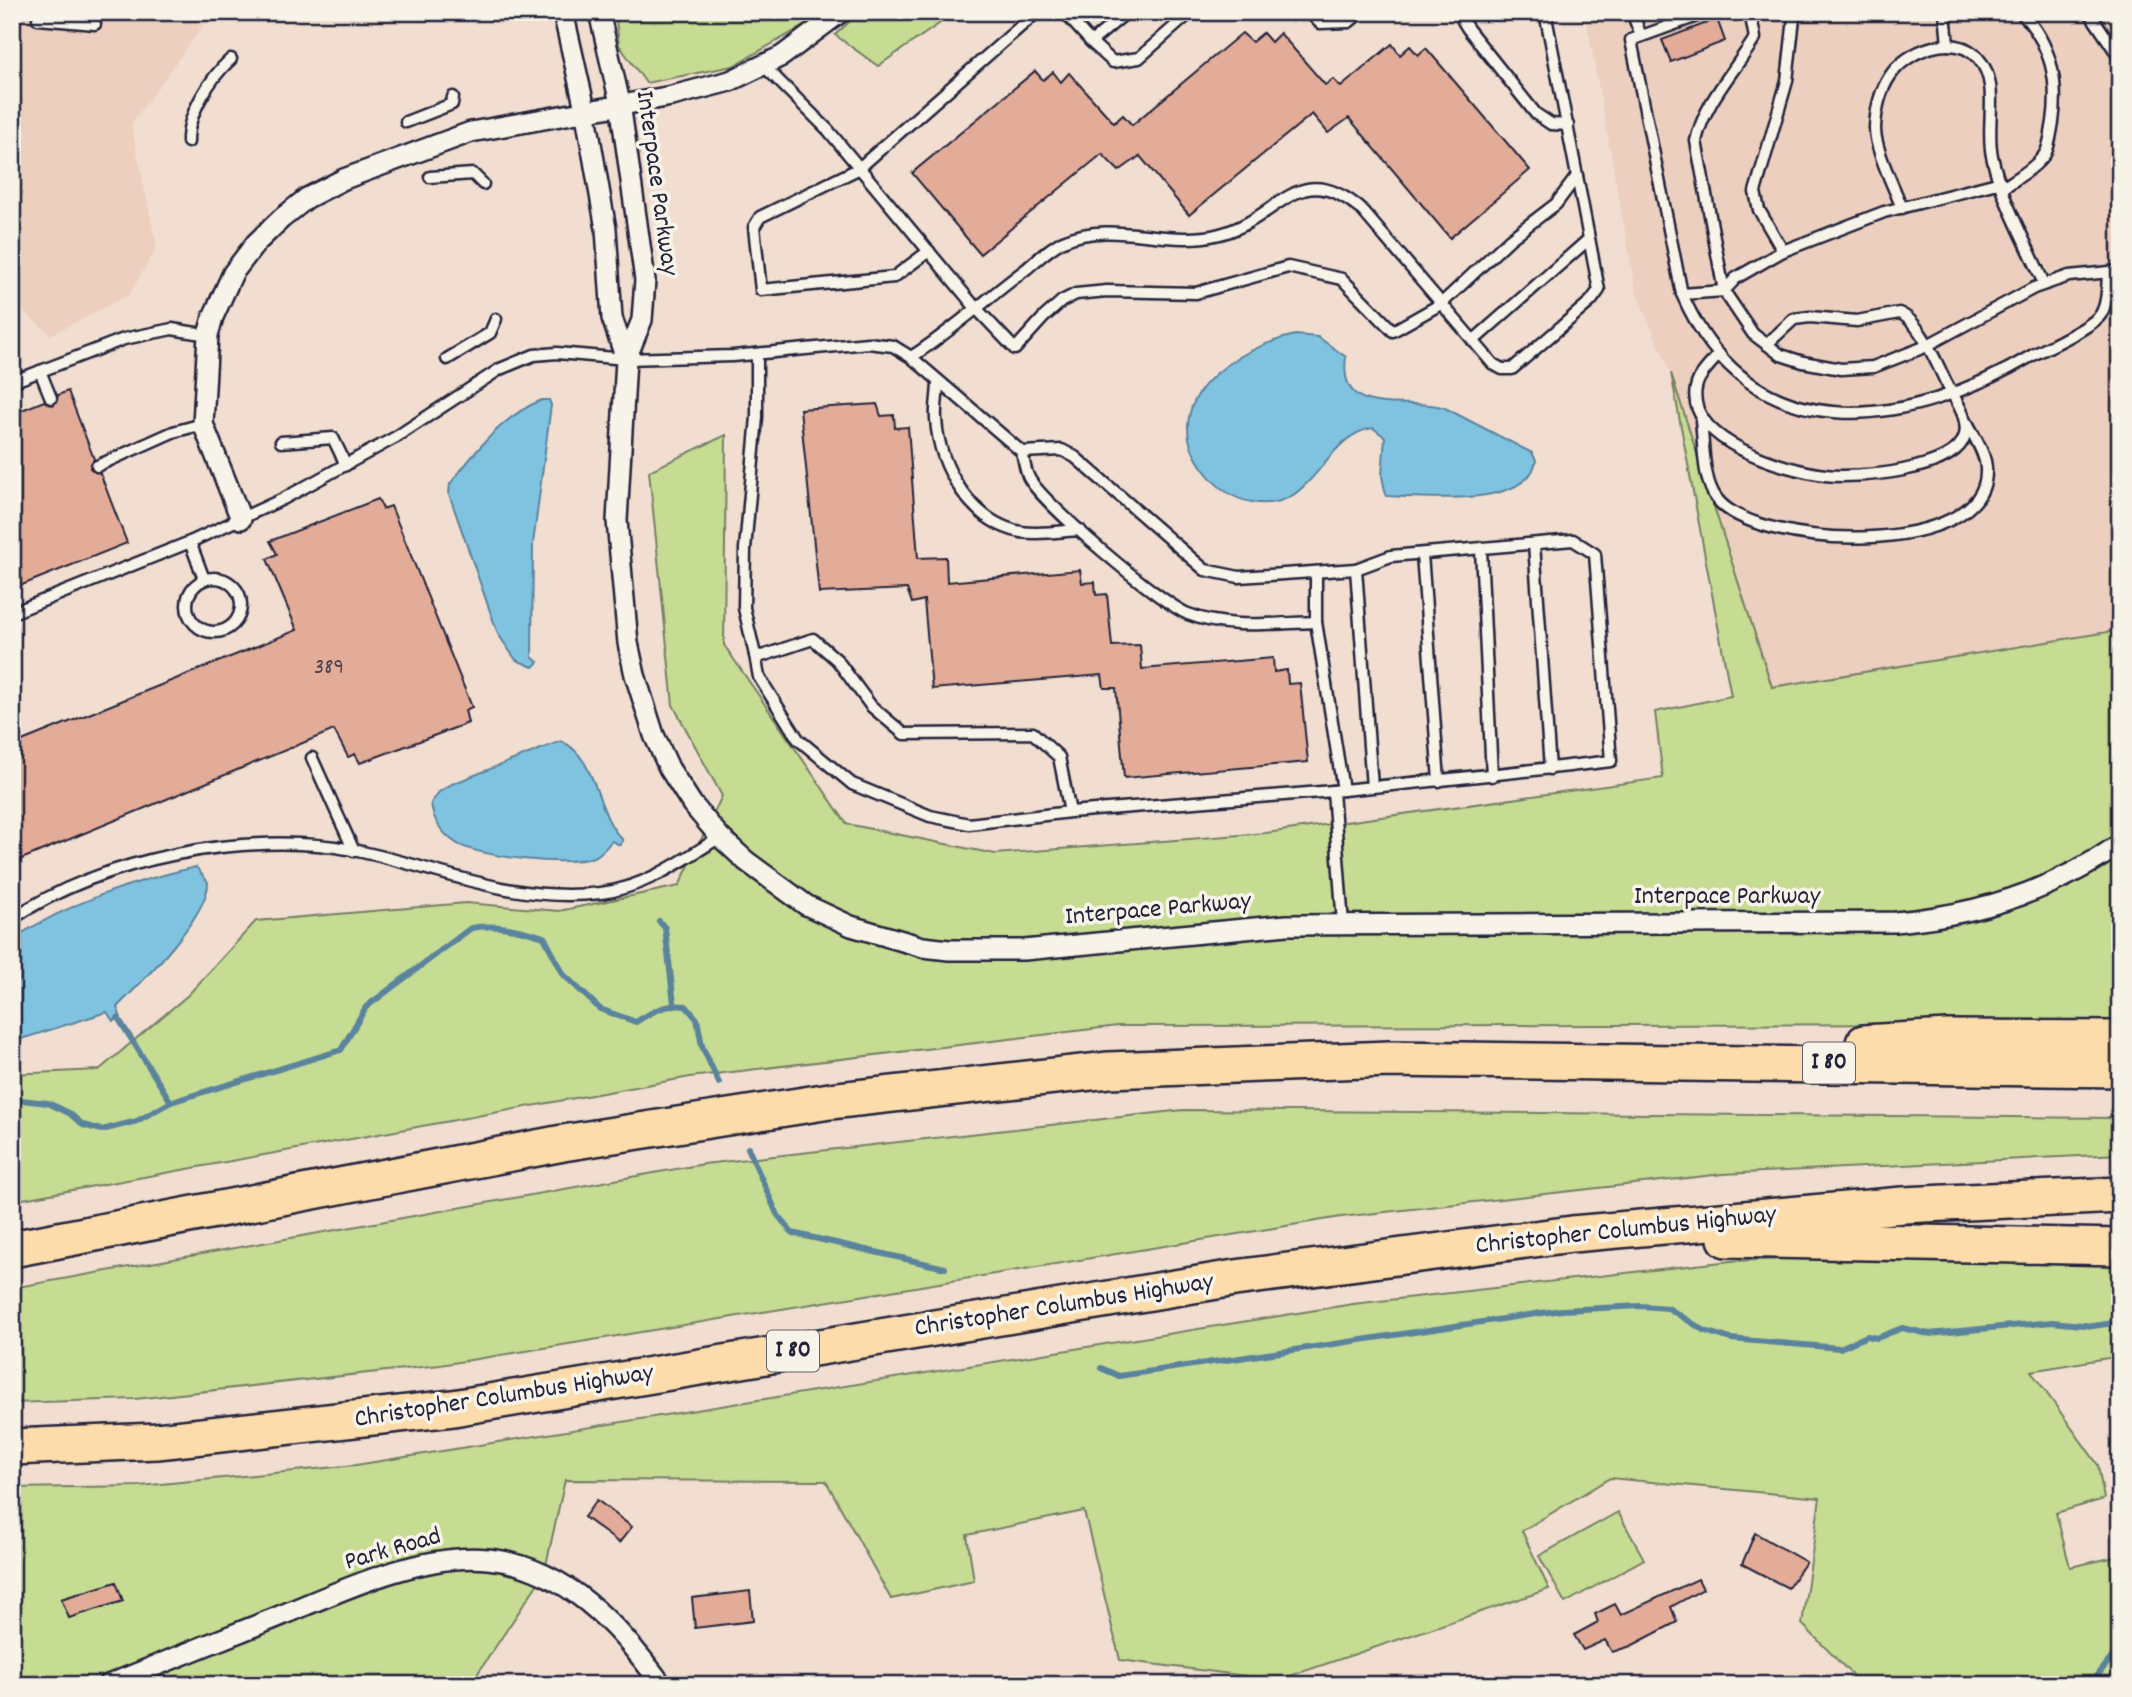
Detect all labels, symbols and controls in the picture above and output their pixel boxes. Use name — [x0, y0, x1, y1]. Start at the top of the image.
street label: Interpace Parkway — [625, 88, 687, 278]
house number: 389 — [314, 652, 344, 685]
street label: Interpace Parkway — [1634, 879, 1821, 916]
street label: Interpace Parkway — [1063, 883, 1253, 937]
road number: I 80 — [1803, 1042, 1855, 1084]
street label: Christopher Columbus Highway — [1474, 1197, 1779, 1265]
street label: Christopher Columbus Highway — [912, 1264, 1217, 1348]
road number: I 80 — [767, 1330, 819, 1372]
street label: Christopher Columbus Highway — [352, 1355, 657, 1439]
street label: Park Road — [340, 1519, 446, 1581]

